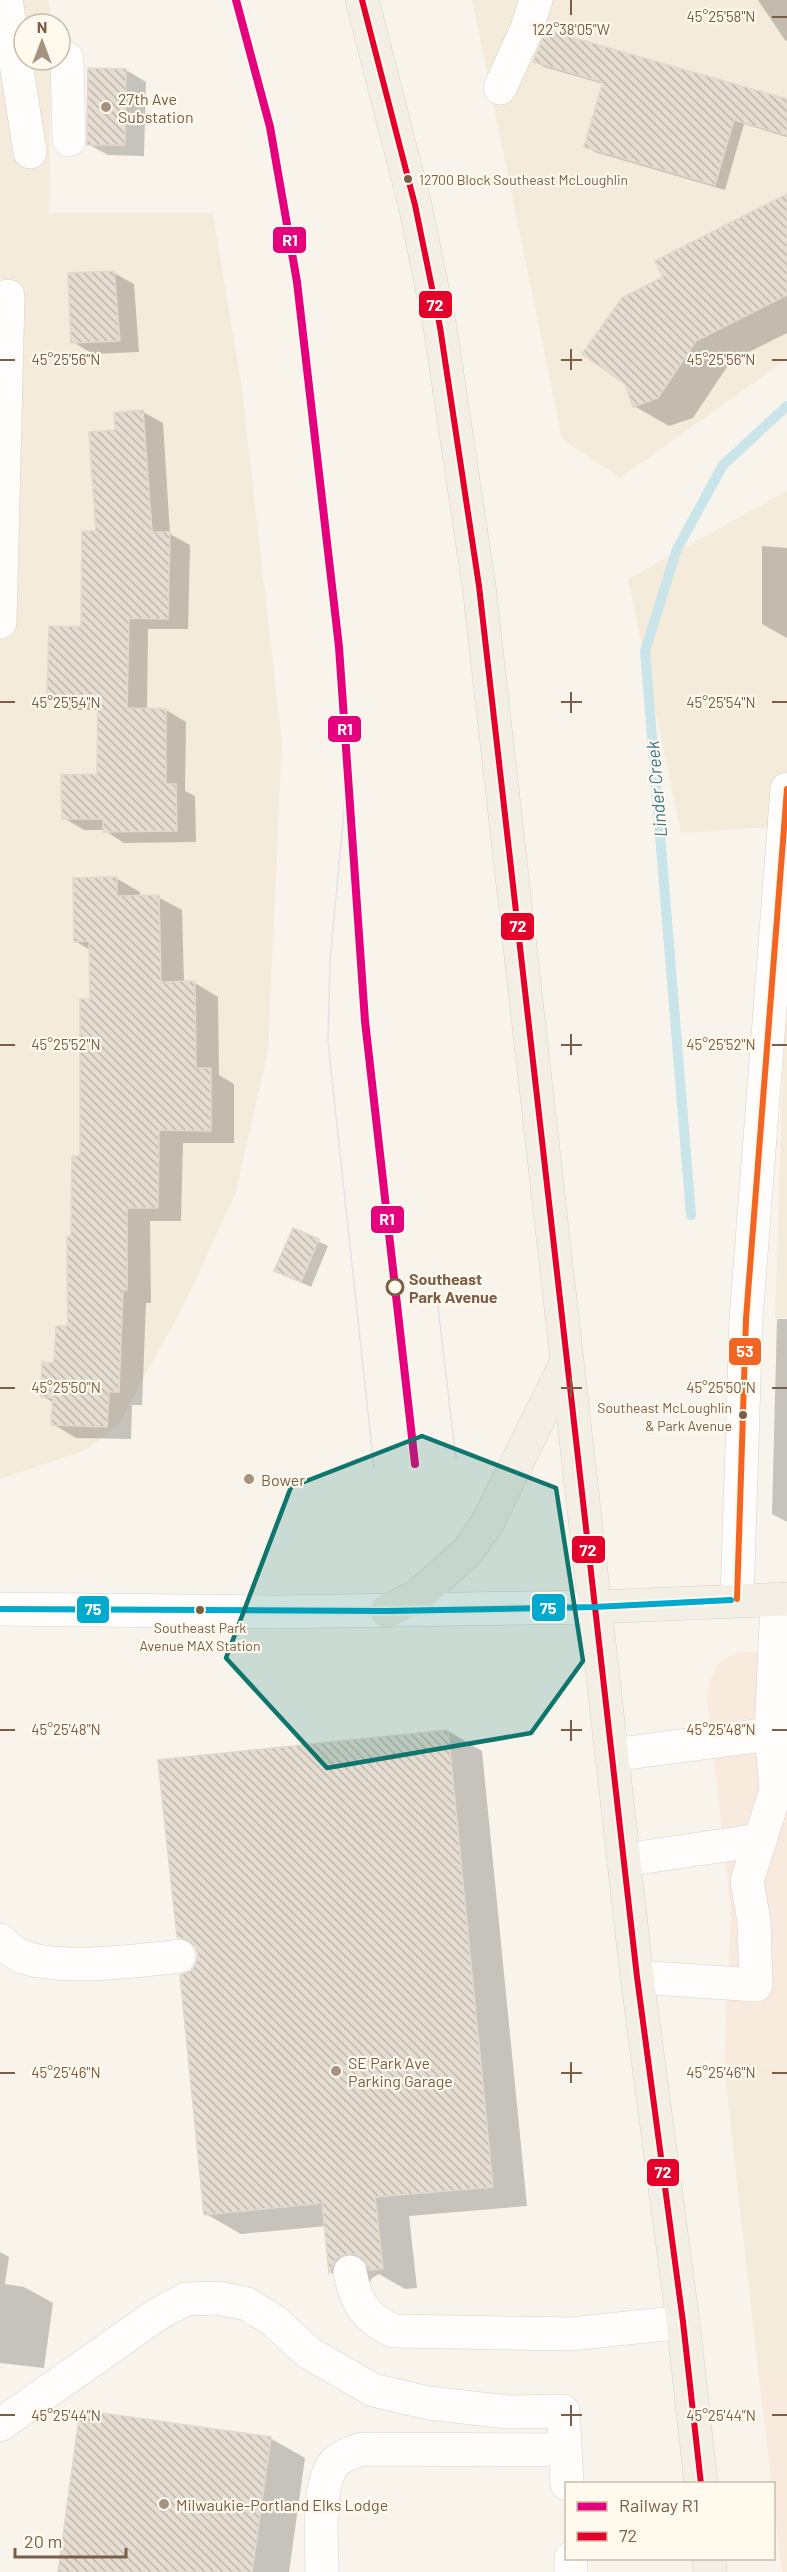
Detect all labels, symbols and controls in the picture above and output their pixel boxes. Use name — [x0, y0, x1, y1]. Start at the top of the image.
text: 45°25'58"N — [686, 7, 756, 25]
north arrow — [12, 12, 72, 72]
text: N — [37, 17, 47, 36]
text: 122°38'05"W — [532, 20, 610, 38]
place label: 27th Ave Substation — [118, 89, 194, 126]
marker: 27th Ave Substation — [99, 100, 113, 114]
place label: 12700 Block Southeast McLoughlin — [419, 171, 628, 188]
marker: 12700 Block Southeast McLoughlin — [402, 173, 414, 185]
line badge: R1 — [272, 226, 307, 254]
text: R1 — [282, 230, 298, 249]
line badge: 72 — [418, 290, 453, 319]
text: 72 — [427, 295, 443, 314]
text: 45°25'56"N — [32, 350, 100, 368]
text: 45°25'56"N — [687, 350, 755, 368]
text: 45°25'54"N — [31, 693, 101, 711]
text: 45°25'54"N — [686, 693, 756, 711]
line badge: R1 — [327, 715, 362, 743]
text: R1 — [337, 719, 353, 738]
water label: Linder Creek — [641, 740, 671, 838]
line badge: 72 — [500, 912, 535, 941]
text: 72 — [510, 916, 526, 935]
text: 45°25'52"N — [31, 1035, 101, 1053]
text: 45°25'52"N — [686, 1035, 756, 1053]
line badge: R1 — [370, 1205, 405, 1234]
text: R1 — [379, 1209, 395, 1228]
place label: Southeast Park Avenue — [409, 1269, 498, 1306]
marker: Southeast Park Avenue — [386, 1278, 404, 1296]
line badge: 53 — [728, 1337, 762, 1366]
text: 53 — [736, 1341, 754, 1360]
text: 45°25'50"N — [31, 1378, 101, 1396]
text: 45°25'50"N — [686, 1378, 756, 1396]
place label: Southeast McLoughlin & Park Avenue — [597, 1399, 732, 1434]
marker: Southeast McLoughlin & Park Avenue — [737, 1409, 749, 1421]
place label: Bower — [261, 1470, 305, 1489]
marker: Bower — [242, 1472, 256, 1486]
line badge: 72 — [571, 1535, 606, 1564]
text: 72 — [580, 1540, 596, 1559]
line badge: 75 — [531, 1593, 566, 1622]
line badge: 75 — [76, 1595, 110, 1624]
text: 75 — [540, 1598, 557, 1617]
text: 75 — [85, 1599, 102, 1618]
marker: Southeast Park Avenue MAX Station — [194, 1604, 206, 1616]
place label: Southeast Park Avenue MAX Station — [139, 1619, 261, 1654]
text: 45°25'48"N — [31, 1720, 101, 1738]
text: 45°25'48"N — [686, 1720, 756, 1738]
place label: SE Park Ave Parking Garage — [348, 2053, 453, 2090]
text: 45°25'46"N — [31, 2063, 101, 2081]
text: 45°25'46"N — [686, 2063, 756, 2081]
marker: SE Park Ave Parking Garage — [329, 2064, 343, 2078]
line badge: 72 — [646, 2158, 680, 2187]
text: 72 — [655, 2162, 671, 2181]
text: 45°25'44"N — [31, 2406, 101, 2424]
text: 45°25'44"N — [686, 2406, 756, 2424]
legend — [565, 2482, 775, 2560]
text: Railway R1 — [619, 2494, 699, 2516]
place label: Milwaukie-Portland Elks Lodge — [176, 2495, 388, 2514]
marker: Milwaukie-Portland Elks Lodge — [157, 2497, 171, 2511]
scale bar — [15, 2521, 126, 2559]
text: 72 — [619, 2524, 637, 2546]
text: 20 m — [24, 2530, 62, 2552]

